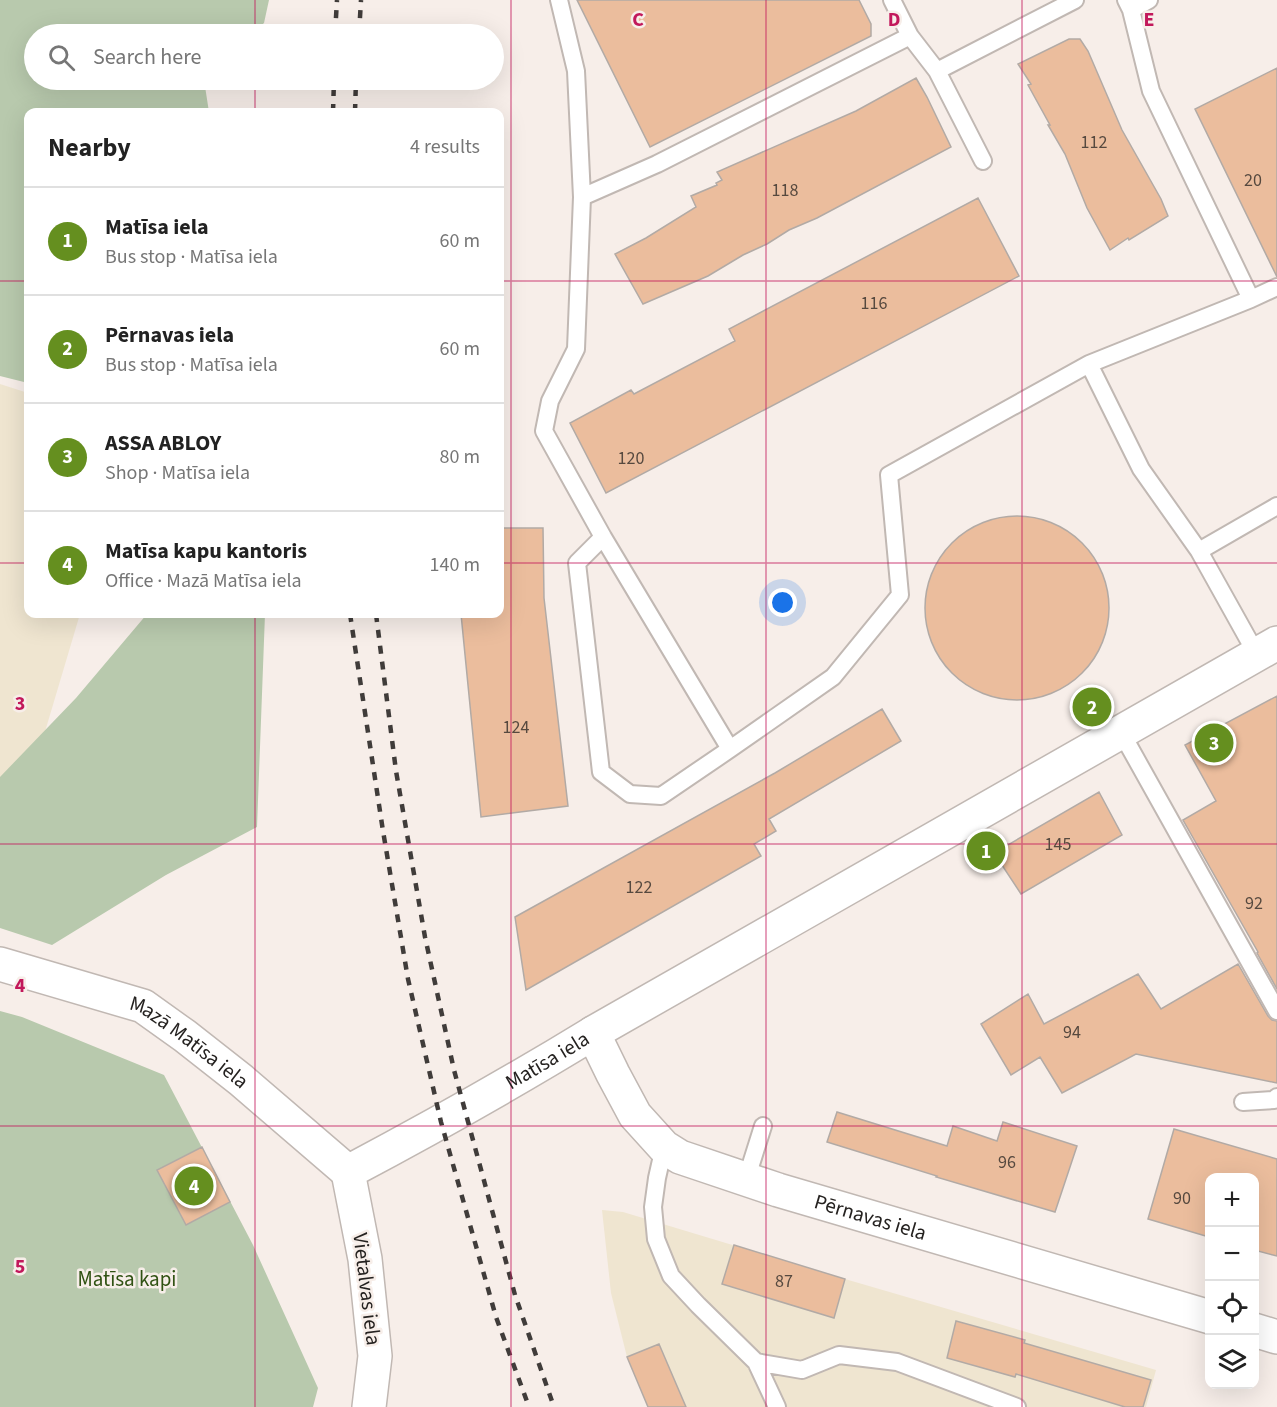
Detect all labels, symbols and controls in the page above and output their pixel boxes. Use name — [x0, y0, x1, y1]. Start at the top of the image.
text: C — [632, 6, 644, 34]
text: D — [888, 6, 900, 34]
text: E — [1144, 6, 1154, 34]
search box — [24, 24, 504, 90]
icon: search — [45, 41, 78, 74]
text: Search here — [93, 41, 201, 73]
text: Nearby — [48, 129, 131, 166]
house number: 112 — [1081, 130, 1107, 155]
text: 4 results — [410, 133, 480, 161]
house number: 20 — [1244, 168, 1262, 193]
house number: 118 — [772, 178, 798, 203]
text: Matīsa iela — [105, 211, 209, 243]
text: 1 — [62, 227, 73, 255]
text: 60 m — [440, 227, 480, 255]
text: Bus stop · Matīsa iela — [105, 243, 278, 271]
house number: 116 — [861, 291, 887, 316]
text: Pērnavas iela — [105, 319, 234, 351]
text: 2 — [62, 335, 73, 363]
text: 60 m — [440, 335, 480, 363]
text: Bus stop · Matīsa iela — [105, 351, 278, 379]
text: ASSA ABLOY — [105, 427, 221, 459]
text: 3 — [62, 443, 73, 471]
text: 80 m — [440, 443, 480, 471]
house number: 120 — [618, 446, 644, 471]
text: Shop · Matīsa iela — [105, 459, 250, 487]
text: Matīsa kapu kantoris — [105, 535, 307, 567]
text: 4 — [62, 551, 73, 579]
text: 140 m — [430, 551, 480, 579]
text: Office · Mazā Matīsa iela — [105, 567, 302, 595]
your location — [768, 588, 797, 617]
pin: 2 — [1072, 684, 1112, 730]
text: 3 — [15, 690, 25, 718]
house number: 124 — [503, 715, 529, 740]
pin: 3 — [1194, 720, 1234, 766]
pin: 1 — [966, 828, 1006, 874]
house number: 145 — [1045, 832, 1071, 857]
house number: 122 — [626, 875, 652, 900]
house number: 92 — [1245, 891, 1263, 916]
text: 4 — [15, 972, 26, 1000]
street label: Mazā Matīsa iela — [126, 988, 255, 1095]
house number: 94 — [1063, 1020, 1081, 1045]
street label: Matīsa iela — [500, 1024, 595, 1097]
house number: 96 — [998, 1150, 1016, 1175]
pin: 4 — [174, 1164, 214, 1208]
map controls — [1205, 1173, 1259, 1389]
button: + — [1205, 1173, 1259, 1227]
street label: Pērnavas iela — [811, 1186, 930, 1248]
house number: 90 — [1173, 1186, 1191, 1211]
button: − — [1205, 1227, 1259, 1281]
street label: Vietalvas iela — [345, 1231, 389, 1347]
text: 5 — [15, 1253, 25, 1281]
park label: Matīsa kapi — [77, 1264, 177, 1294]
house number: 87 — [775, 1269, 793, 1294]
button: locate — [1205, 1281, 1259, 1335]
button: layers — [1205, 1335, 1259, 1389]

